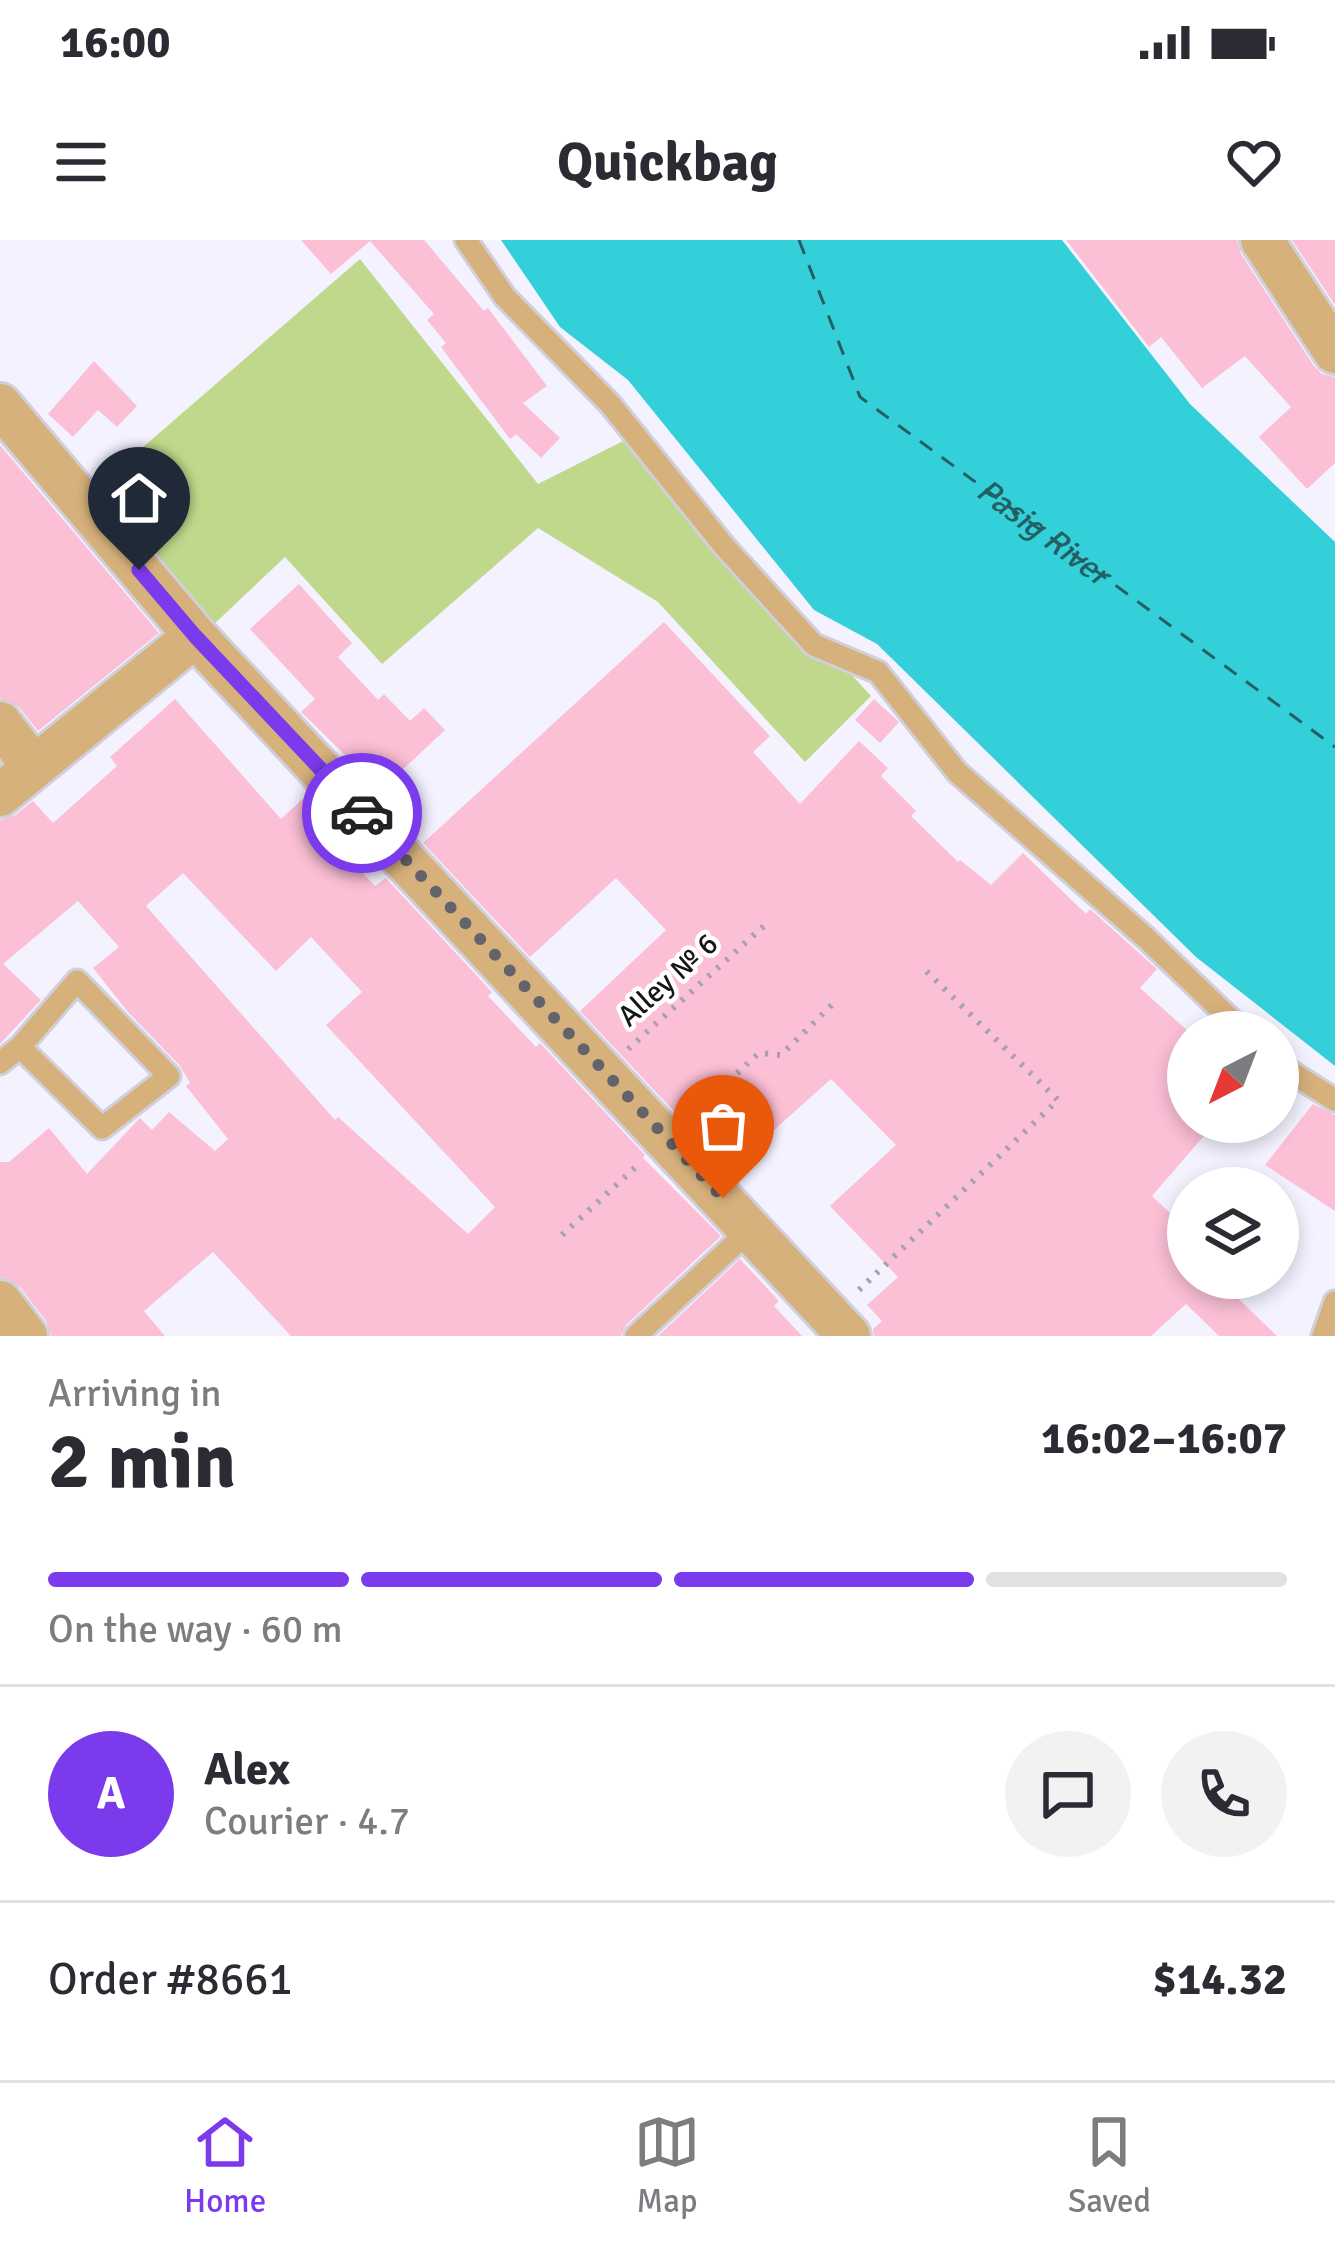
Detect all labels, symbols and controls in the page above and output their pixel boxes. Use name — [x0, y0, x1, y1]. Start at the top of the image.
text: 16:00 — [60, 15, 170, 70]
icon: menu — [48, 129, 114, 195]
text: Quickbag — [557, 129, 778, 196]
icon: heart — [1221, 129, 1287, 195]
pin — [88, 447, 190, 570]
icon: home — [106, 465, 172, 531]
water label: Pasig River — [969, 470, 1122, 597]
courier — [302, 753, 422, 873]
icon: car — [329, 780, 395, 846]
street label: Alley № 6 — [610, 925, 726, 1035]
north arrow — [1167, 1011, 1299, 1143]
map controls — [1167, 1011, 1299, 1299]
pin — [672, 1075, 774, 1198]
icon: bag — [690, 1093, 756, 1159]
button: layers — [1167, 1167, 1299, 1299]
text: Arriving in — [48, 1369, 222, 1417]
text: 16:02–16:07 — [1041, 1411, 1287, 1466]
text: 2 min — [48, 1414, 236, 1510]
text: On the way · 60 m — [48, 1605, 343, 1653]
button: chat — [1005, 1731, 1131, 1857]
button: phone — [1161, 1731, 1287, 1857]
text: Alex — [204, 1742, 290, 1797]
text: A — [97, 1766, 125, 1821]
text: Courier · 4.7 — [204, 1797, 410, 1845]
text: Order #8661 — [48, 1952, 293, 2007]
text: $14.32 — [1153, 1952, 1287, 2007]
tab: Home — [184, 2109, 266, 2222]
tab: Map — [634, 2109, 700, 2222]
tab: Saved — [1068, 2109, 1151, 2222]

